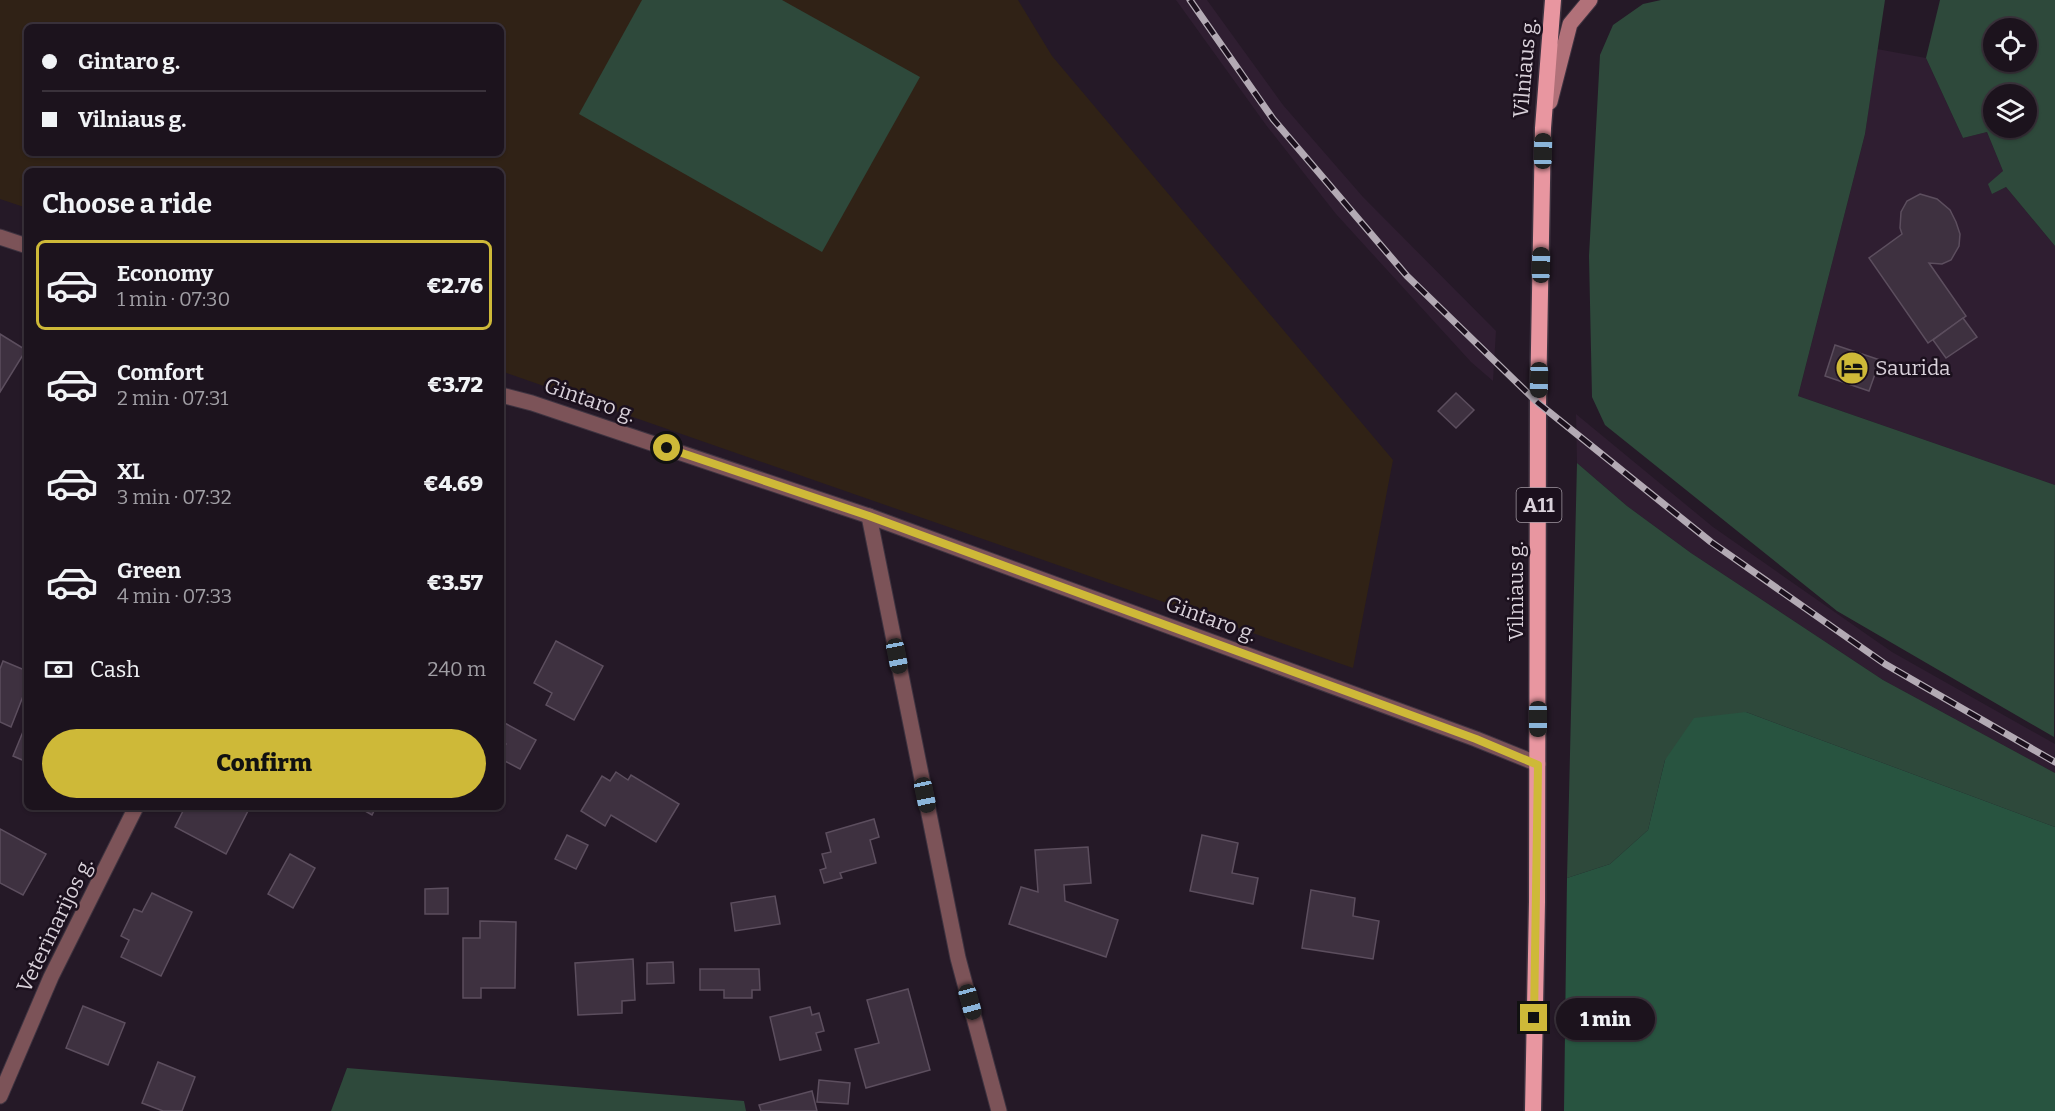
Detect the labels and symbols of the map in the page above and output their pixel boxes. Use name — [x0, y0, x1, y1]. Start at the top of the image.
street label: Vilniaus g. — [1508, 17, 1542, 119]
car — [1534, 133, 1552, 169]
car — [1532, 247, 1550, 283]
hotel icon: Saurida — [1834, 350, 1870, 386]
place label: Saurida — [1875, 355, 1951, 381]
car — [1530, 362, 1548, 398]
street label: Gintaro g. — [541, 372, 639, 428]
route start — [653, 434, 680, 461]
road number: A11 — [1516, 488, 1562, 522]
street label: Vilniaus g. — [1503, 541, 1529, 641]
street label: Gintaro g. — [1162, 591, 1260, 647]
car — [885, 637, 909, 675]
car — [1529, 701, 1547, 737]
car — [912, 776, 938, 814]
street label: Veterinarijos g. — [11, 853, 99, 997]
car — [957, 982, 983, 1022]
callout: 1 min — [1555, 997, 1654, 1039]
route end — [1520, 1004, 1547, 1031]

